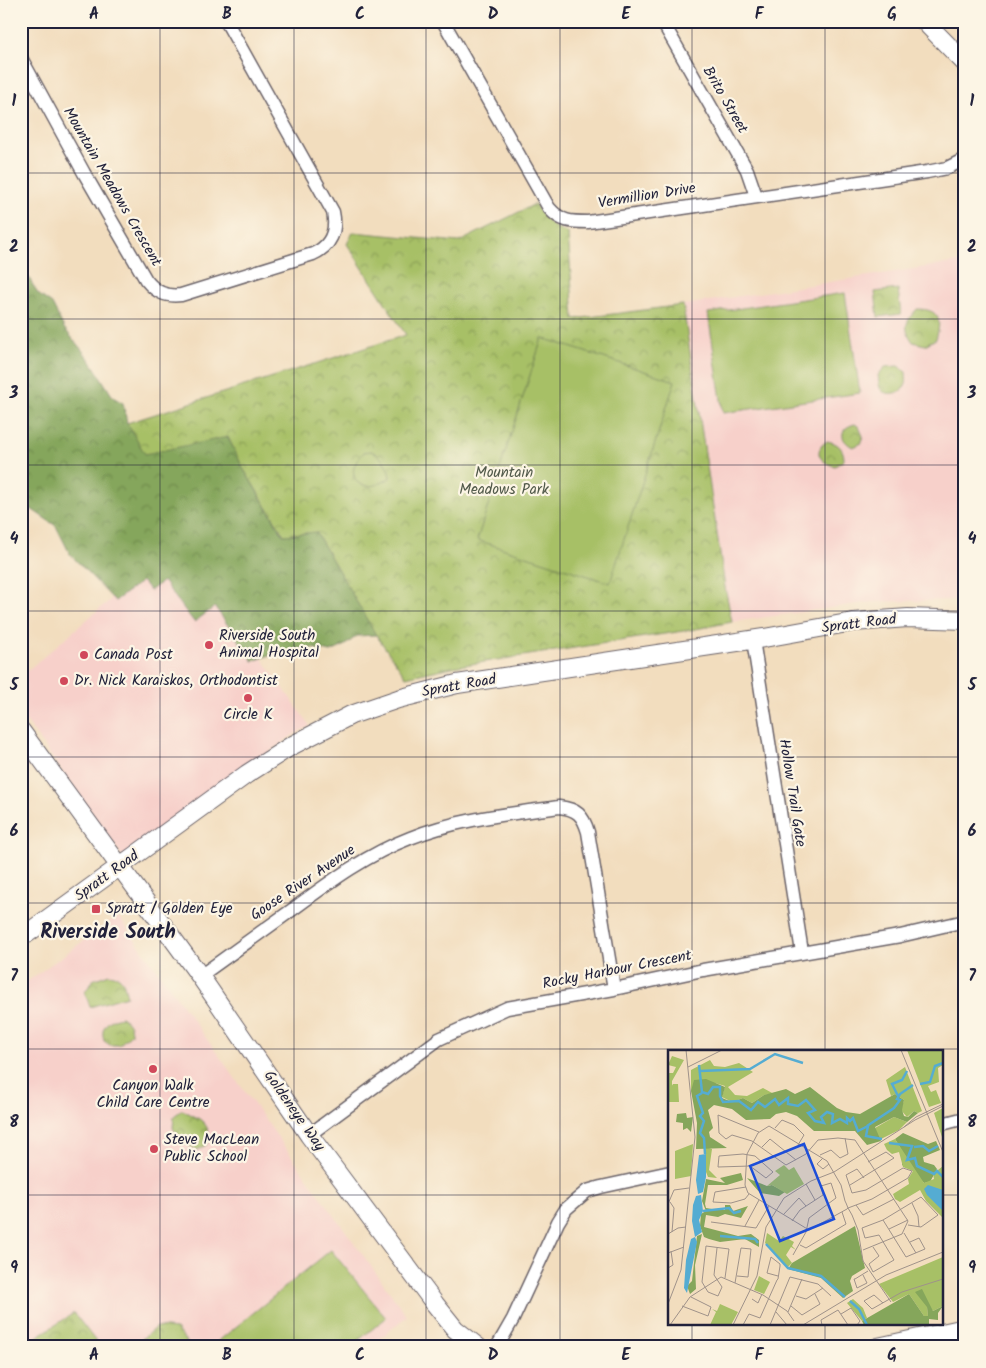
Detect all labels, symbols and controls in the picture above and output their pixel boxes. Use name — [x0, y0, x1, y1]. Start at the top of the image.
text: A — [89, 2, 99, 27]
text: B — [222, 2, 232, 27]
text: C — [355, 2, 365, 27]
text: D — [488, 2, 499, 27]
text: E — [622, 2, 632, 27]
text: F — [755, 2, 765, 27]
text: G — [887, 2, 897, 27]
street label: Brito Street — [696, 62, 754, 139]
text: 1 — [12, 89, 17, 114]
text: 1 — [970, 89, 975, 114]
street label: Mountain Meadows Crescent — [56, 103, 168, 272]
street label: Vermillion Drive — [597, 176, 698, 216]
text: 2 — [9, 235, 19, 260]
text: 2 — [967, 235, 977, 260]
text: 3 — [9, 381, 19, 406]
text: 3 — [967, 381, 977, 406]
park label: Mountain Meadows Park — [459, 461, 550, 502]
text: 4 — [10, 527, 19, 552]
text: 4 — [968, 527, 977, 552]
street label: Spratt Road — [820, 607, 898, 640]
place label: Riverside South Animal Hospital — [219, 624, 319, 665]
marker: Riverside South Animal Hospital — [203, 639, 215, 651]
place label: Canada Post — [94, 643, 173, 667]
marker: Canada Post — [78, 649, 90, 661]
street label: Spratt Road — [420, 668, 498, 704]
place label: Dr. Nick Karaiskos, Orthodontist — [74, 669, 278, 693]
text: 5 — [9, 673, 20, 698]
text: 5 — [967, 673, 978, 698]
marker: Dr. Nick Karaiskos, Orthodontist — [58, 675, 70, 687]
marker: Circle K — [242, 692, 254, 704]
place label: Circle K — [223, 703, 273, 727]
street label: Hollow Trail Gate — [772, 737, 812, 849]
text: 6 — [10, 819, 19, 844]
text: 6 — [968, 819, 977, 844]
street label: Goose River Avenue — [246, 839, 361, 927]
street label: Spratt Road — [70, 844, 145, 908]
place label: Spratt / Golden Eye — [106, 897, 233, 921]
marker: Spratt / Golden Eye — [90, 903, 102, 915]
district label: Riverside South — [40, 917, 176, 949]
street label: Rocky Harbour Crescent — [540, 944, 694, 996]
text: 7 — [10, 964, 18, 989]
text: 7 — [968, 964, 976, 989]
inset map — [668, 1050, 944, 1326]
marker: Canyon Walk Child Care Centre — [147, 1063, 159, 1075]
street label: Goldeneye Way — [257, 1066, 331, 1157]
place label: Canyon Walk Child Care Centre — [97, 1074, 210, 1115]
text: 8 — [9, 1110, 19, 1135]
text: 8 — [967, 1110, 977, 1135]
place label: Steve MacLean Public School — [164, 1128, 259, 1169]
marker: Steve MacLean Public School — [148, 1143, 160, 1155]
text: 9 — [10, 1256, 18, 1281]
text: 9 — [968, 1256, 976, 1281]
text: A — [89, 1343, 99, 1368]
text: B — [222, 1343, 232, 1368]
text: C — [355, 1343, 365, 1368]
text: D — [488, 1343, 499, 1368]
text: E — [622, 1343, 632, 1368]
text: F — [755, 1343, 765, 1368]
text: G — [887, 1343, 897, 1368]

